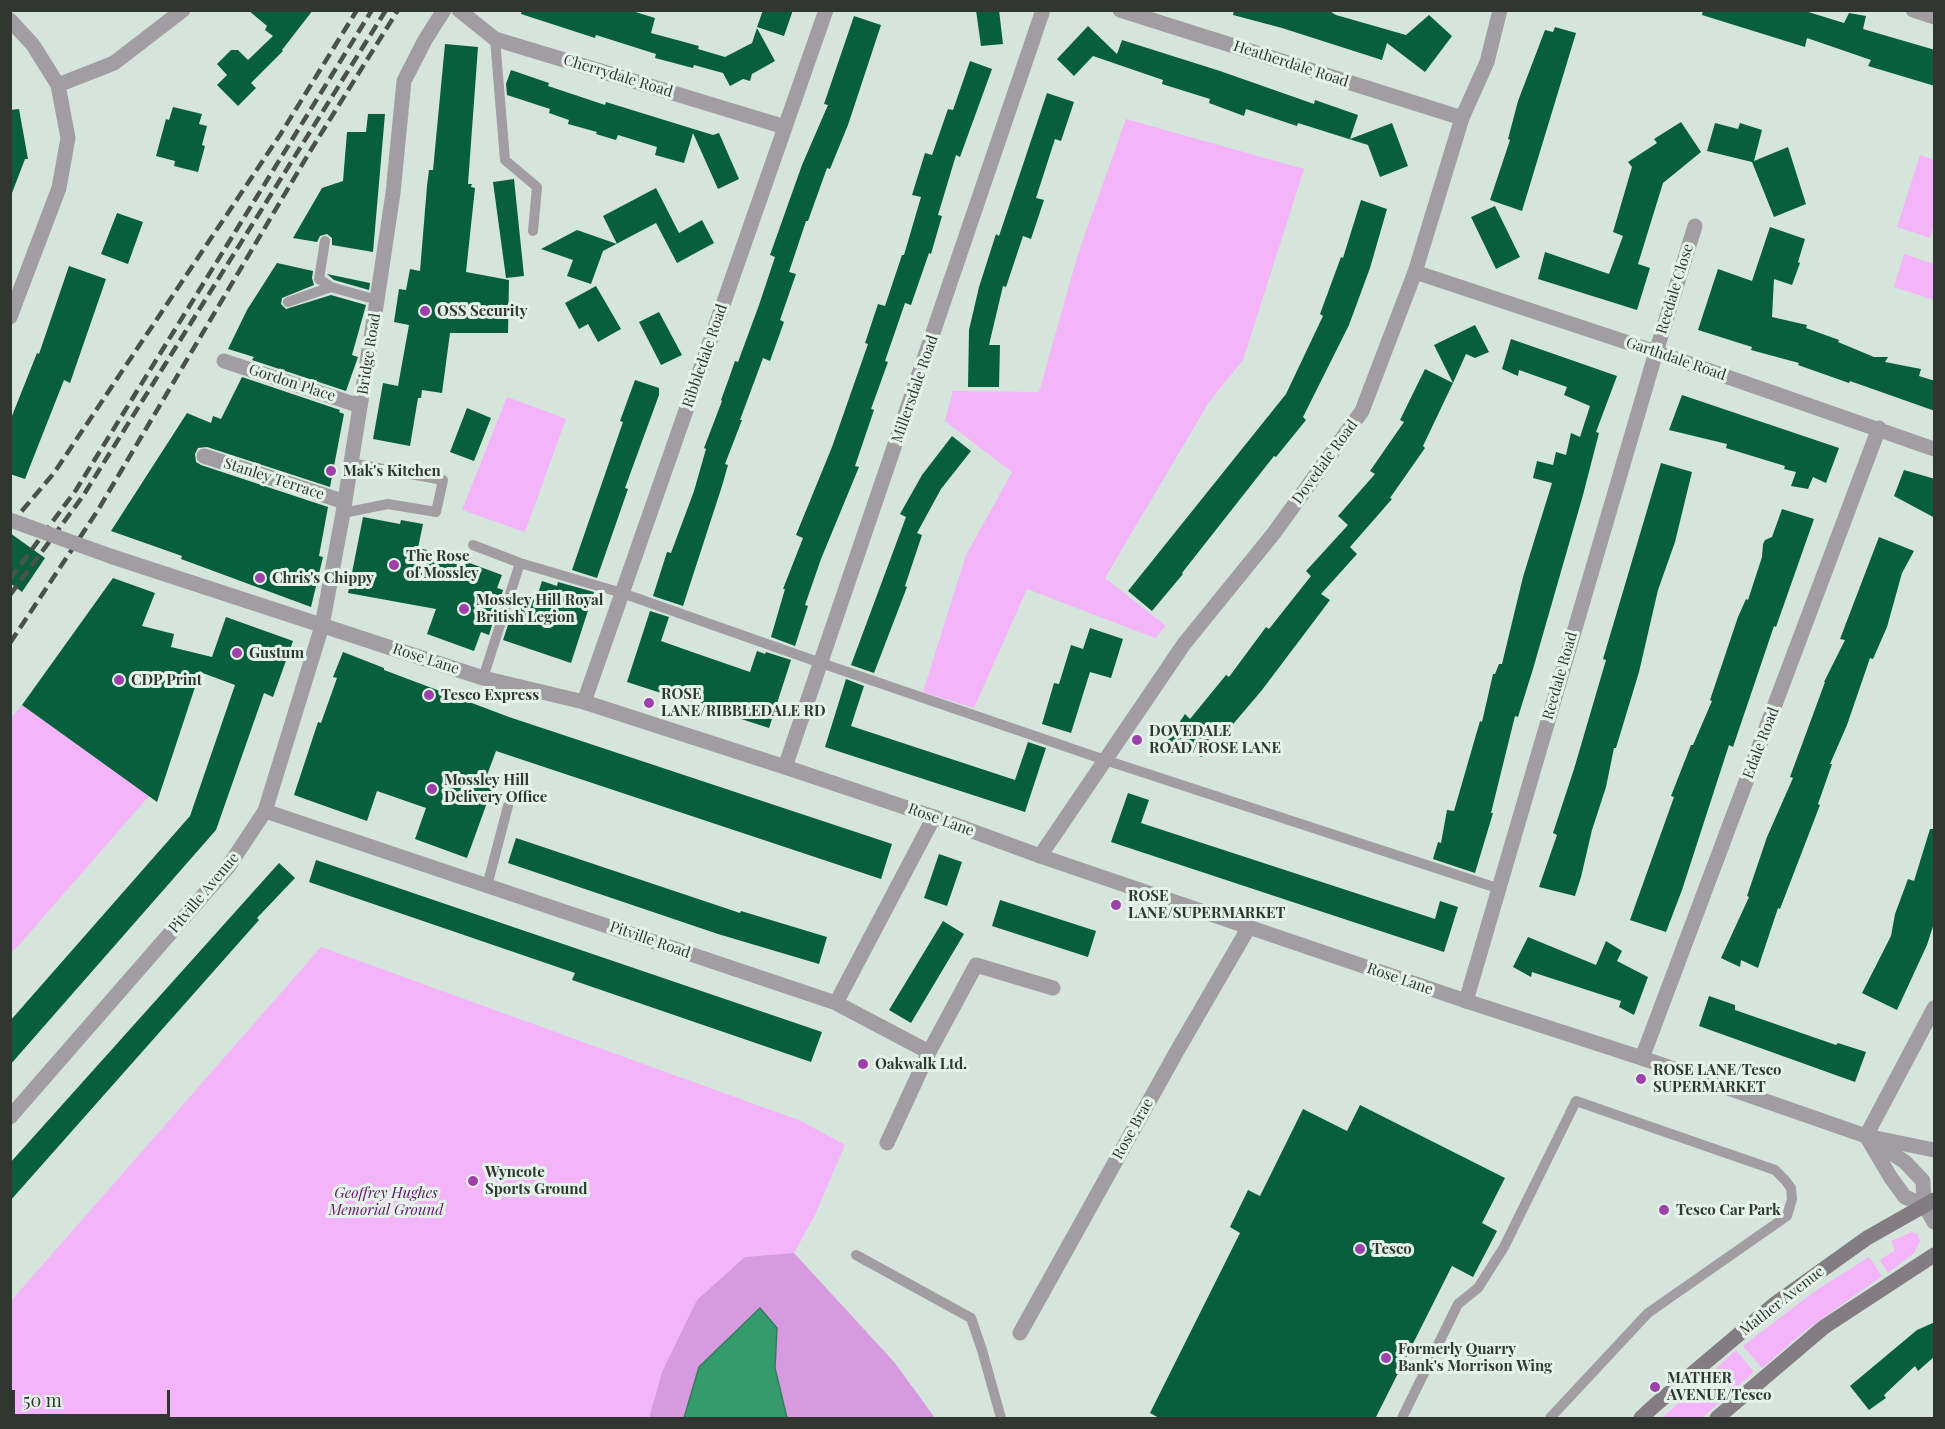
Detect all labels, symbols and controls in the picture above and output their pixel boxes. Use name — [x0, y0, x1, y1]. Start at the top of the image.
street label: Heatherdale Road — [1231, 37, 1351, 91]
street label: Cherrydale Road — [561, 51, 675, 101]
street label: Reedale Close — [1653, 242, 1697, 336]
place label: OSS Security — [437, 302, 528, 320]
street label: Ribbledale Road — [679, 302, 731, 410]
marker: OSS Security — [418, 304, 432, 318]
street label: Bridge Road — [354, 312, 384, 396]
street label: Millersdale Road — [888, 333, 942, 445]
street label: Garthdale Road — [1624, 333, 1728, 385]
street label: Gordon Place — [246, 361, 338, 405]
street label: Dovedale Road — [1288, 416, 1362, 508]
street label: Stanley Terrace — [221, 454, 327, 504]
place label: Mak's Kitchen — [343, 462, 441, 480]
marker: Mak's Kitchen — [324, 464, 338, 478]
place label: The Rose of Mossley — [406, 547, 479, 582]
marker: The Rose of Mossley — [387, 558, 401, 572]
place label: Chris's Chippy — [272, 569, 374, 587]
marker: Chris's Chippy — [253, 571, 267, 585]
place label: Mossley Hill Royal British Legion — [476, 591, 603, 626]
marker: Mossley Hill Royal British Legion — [457, 602, 471, 616]
street label: Reedale Road — [1539, 630, 1581, 722]
street label: Rose Lane — [391, 640, 461, 678]
place label: Gustum — [249, 644, 304, 662]
marker: Gustum — [230, 646, 244, 660]
place label: CDP Print — [131, 671, 202, 689]
marker: CDP Print — [112, 673, 126, 687]
place label: ROSE LANE/RIBBLEDALE RD — [661, 685, 826, 720]
place label: Tesco Express — [441, 686, 539, 704]
marker: Tesco Express — [422, 688, 436, 702]
marker: ROSE LANE/RIBBLEDALE RD — [642, 696, 656, 710]
street label: Edale Road — [1739, 705, 1783, 781]
place label: DOVEDALE ROAD/ROSE LANE — [1149, 722, 1281, 757]
marker: DOVEDALE ROAD/ROSE LANE — [1130, 733, 1144, 747]
place label: Mossley Hill Delivery Office — [444, 771, 547, 806]
marker: Mossley Hill Delivery Office — [425, 782, 439, 796]
street label: Rose Lane — [906, 800, 976, 840]
street label: Pitville Avenue — [165, 849, 243, 937]
place label: ROSE LANE/SUPERMARKET — [1128, 887, 1285, 922]
marker: ROSE LANE/SUPERMARKET — [1109, 898, 1123, 912]
street label: Pitville Road — [607, 918, 693, 962]
street label: Rose Lane — [1365, 959, 1435, 999]
place label: Oakwalk Ltd. — [875, 1055, 967, 1073]
marker: Oakwalk Ltd. — [856, 1057, 870, 1071]
place label: ROSE LANE/Tesco SUPERMARKET — [1653, 1061, 1782, 1096]
marker: ROSE LANE/Tesco SUPERMARKET — [1634, 1072, 1648, 1086]
street label: Rose Brae — [1109, 1095, 1157, 1163]
place label: Wyncote Sports Ground — [485, 1163, 588, 1198]
marker: Wyncote Sports Ground — [466, 1174, 480, 1188]
park label: Geoffrey Hughes Memorial Ground — [329, 1184, 443, 1219]
place label: Tesco Car Park — [1676, 1201, 1781, 1219]
marker: Tesco Car Park — [1657, 1203, 1671, 1217]
place label: Tesco — [1372, 1240, 1412, 1258]
marker: Tesco — [1353, 1242, 1367, 1256]
street label: Mather Avenue — [1736, 1262, 1828, 1340]
place label: Formerly Quarry Bank's Morrison Wing — [1398, 1340, 1552, 1375]
marker: Formerly Quarry Bank's Morrison Wing — [1379, 1351, 1393, 1365]
place label: MATHER AVENUE/Tesco — [1667, 1369, 1771, 1404]
scale bar — [15, 1378, 172, 1416]
marker: MATHER AVENUE/Tesco — [1648, 1380, 1662, 1394]
text: 50 m — [23, 1388, 62, 1412]

